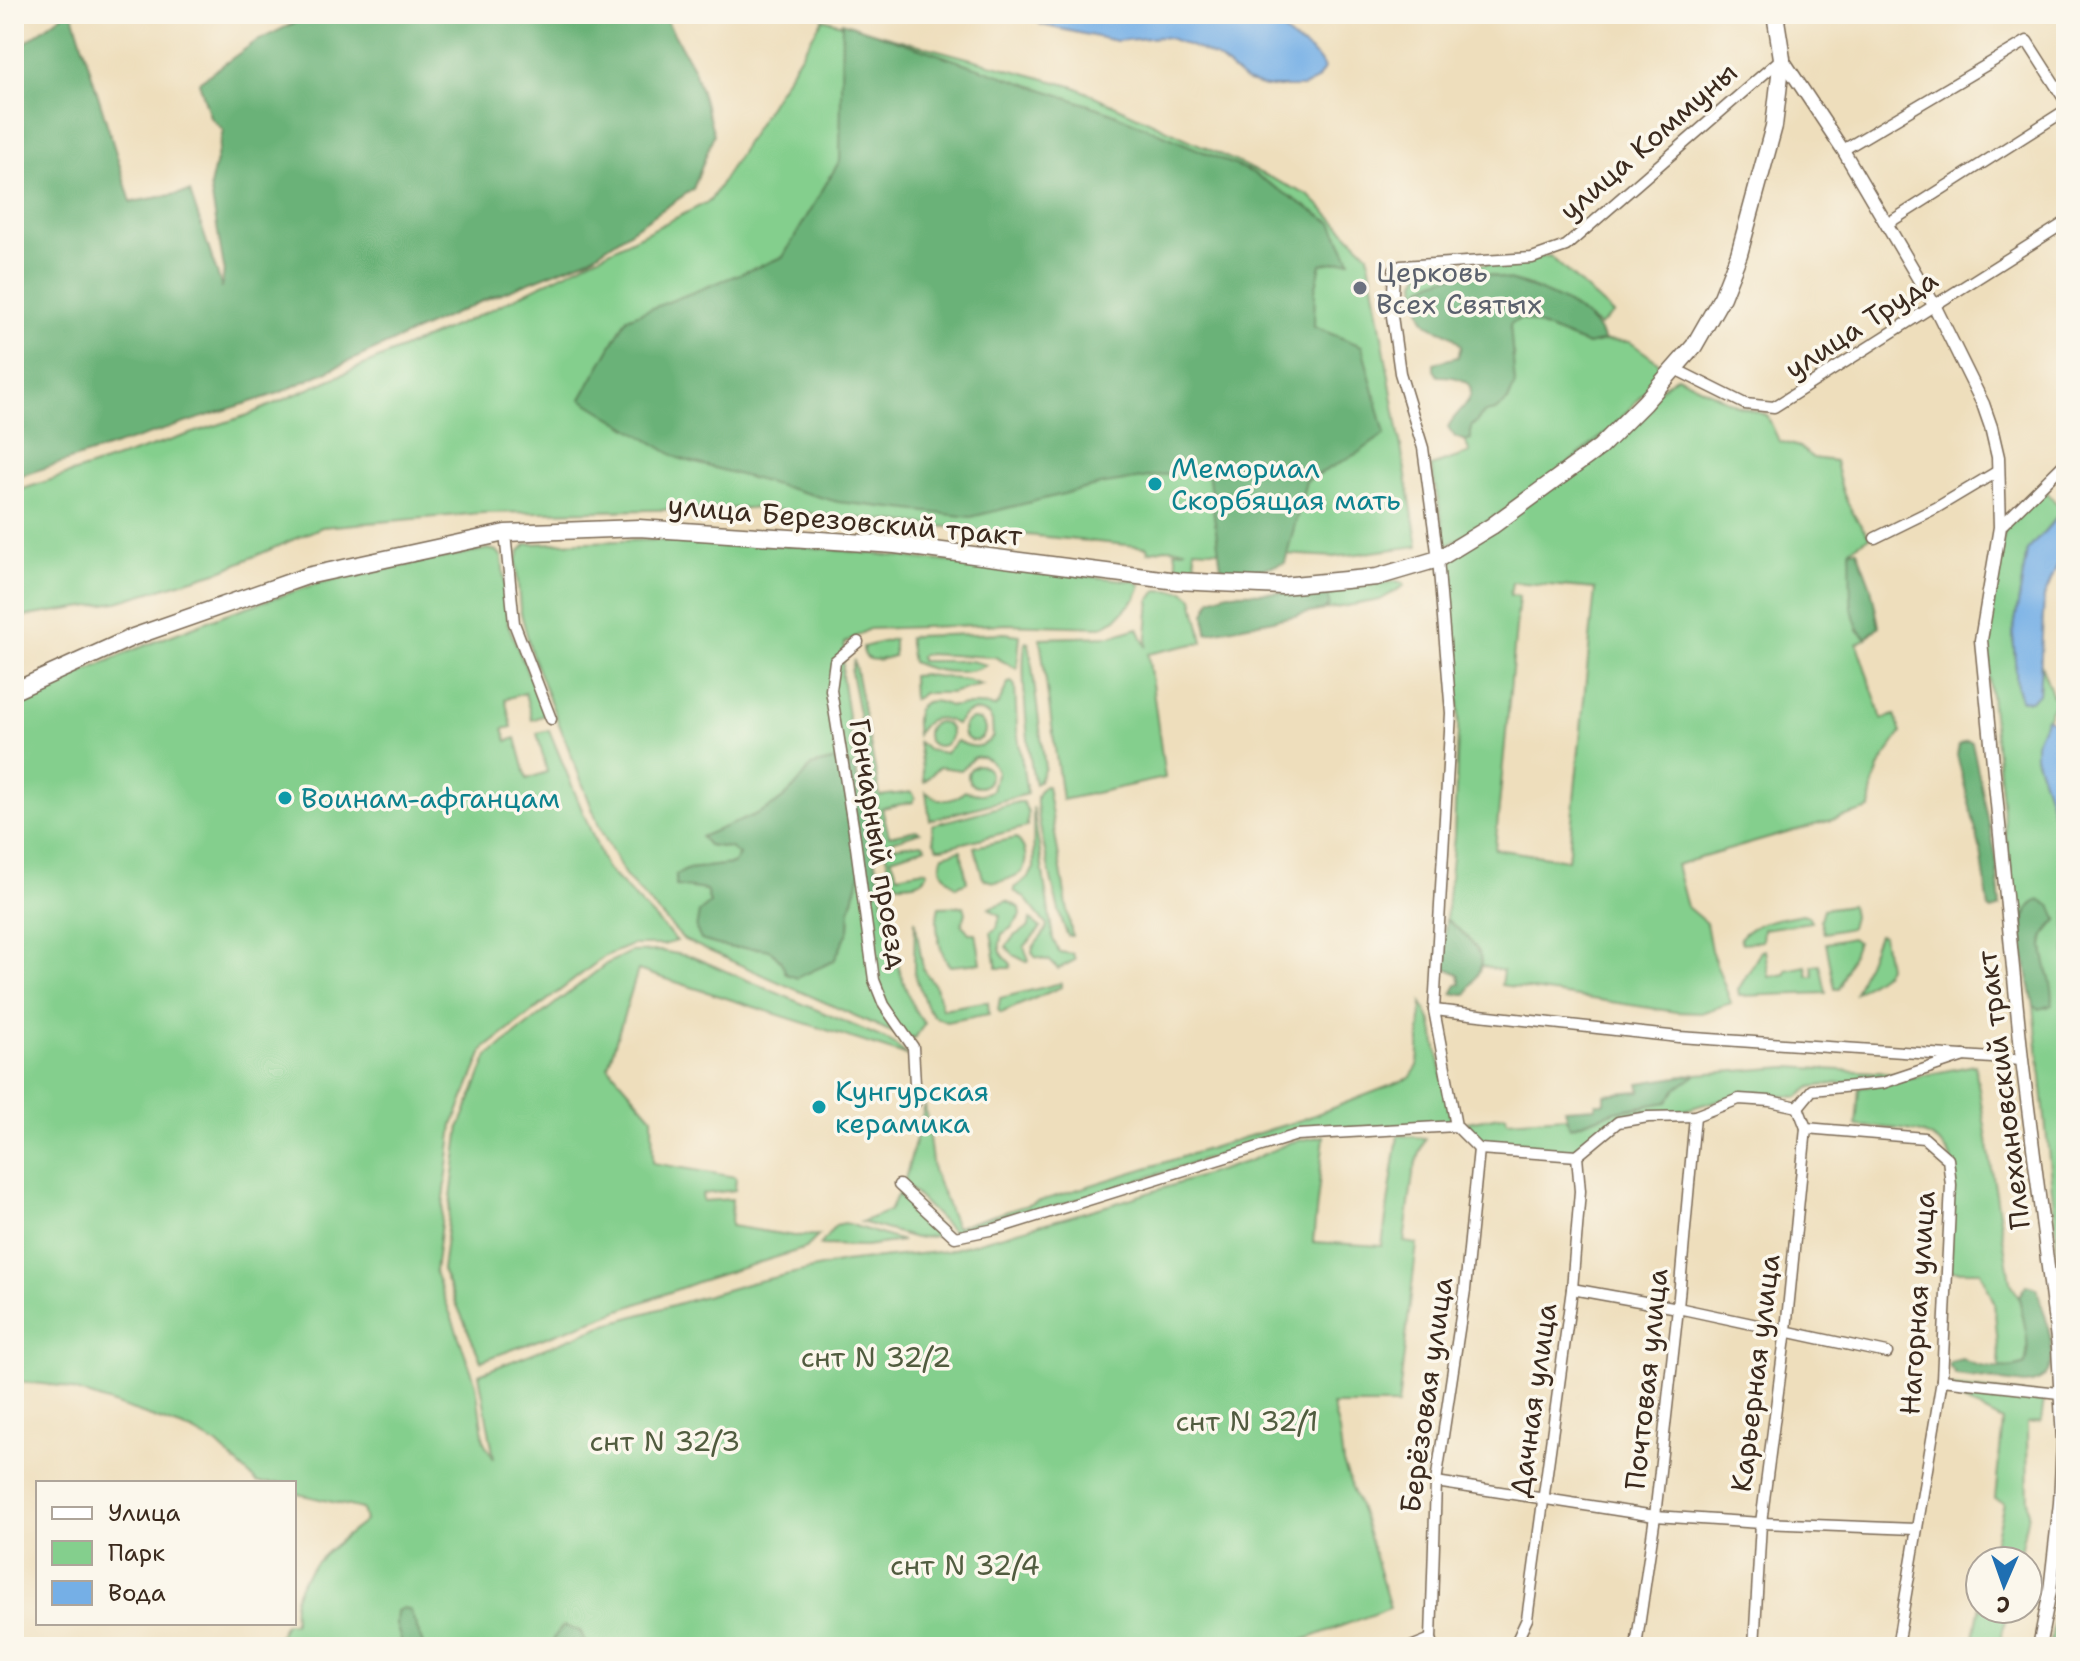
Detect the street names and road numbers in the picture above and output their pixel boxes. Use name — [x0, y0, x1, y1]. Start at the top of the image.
street label: улица Коммуны — [1551, 53, 1745, 229]
street label: улица Труда — [1777, 260, 1945, 388]
street label: улица Березовский тракт — [666, 486, 1025, 554]
street label: Гончарный проезд — [840, 716, 918, 972]
street label: Плехановский тракт — [1967, 948, 2039, 1231]
street label: Нагорная улица — [1890, 1190, 1944, 1416]
street label: Карьерная улица — [1722, 1252, 1788, 1494]
street label: Почтовая улица — [1615, 1266, 1677, 1492]
street label: Берёзовая улица — [1391, 1275, 1461, 1515]
street label: Дачная улица — [1501, 1300, 1565, 1500]

